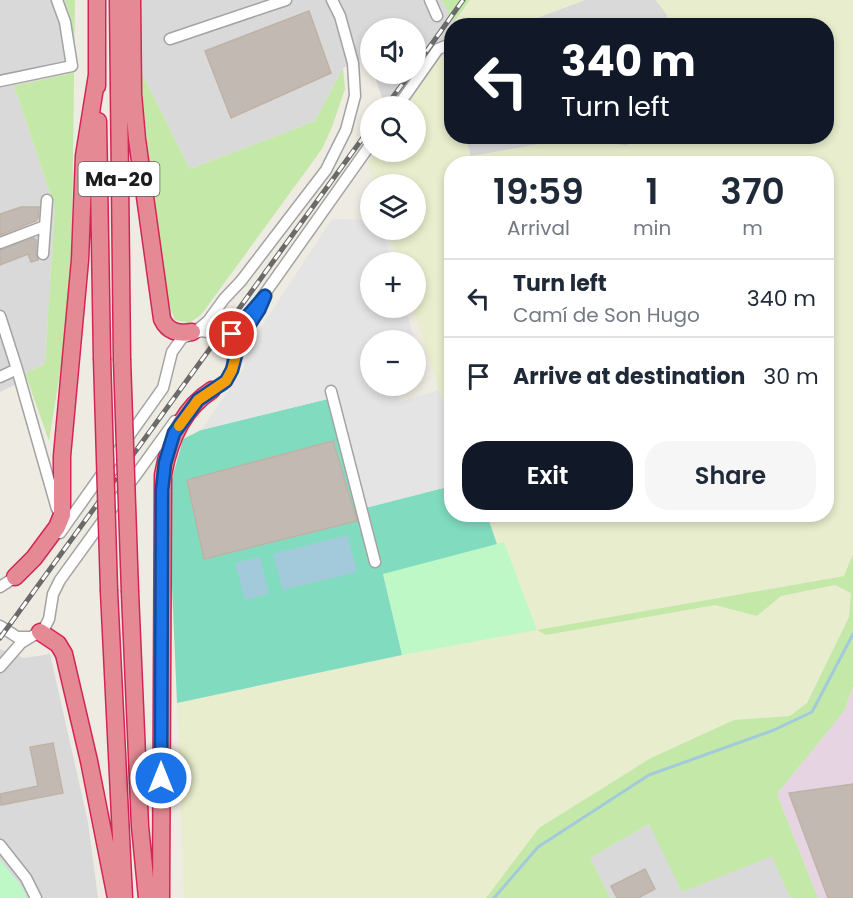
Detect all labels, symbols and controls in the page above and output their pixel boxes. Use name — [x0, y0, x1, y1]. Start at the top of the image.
map controls — [360, 18, 426, 396]
button: sound — [360, 18, 426, 84]
text: 340 m — [561, 32, 696, 91]
icon: left — [462, 42, 540, 120]
text: Turn left — [561, 88, 670, 125]
button: search — [360, 96, 426, 162]
road number: Ma-20 — [78, 162, 160, 196]
text: 19:59 — [493, 166, 584, 217]
text: 1 — [646, 166, 659, 217]
text: 370 — [720, 166, 785, 217]
button: layers — [360, 174, 426, 240]
text: Arrival — [507, 214, 570, 242]
text: min — [633, 214, 671, 242]
text: m — [742, 214, 763, 242]
button: + — [360, 252, 426, 318]
text: Turn left — [513, 268, 607, 299]
icon: left — [462, 282, 495, 315]
text: 340 m — [747, 283, 816, 314]
text: Camí de Son Hugo — [513, 301, 700, 329]
pin — [206, 308, 257, 359]
icon: arrive — [215, 317, 248, 350]
button: − — [360, 330, 426, 396]
icon: arrive — [462, 360, 495, 393]
text: Arrive at destination — [513, 361, 745, 392]
text: 30 m — [763, 361, 819, 392]
button: Exit — [462, 441, 633, 510]
button: Share — [645, 441, 816, 510]
position arrow — [129, 746, 193, 810]

